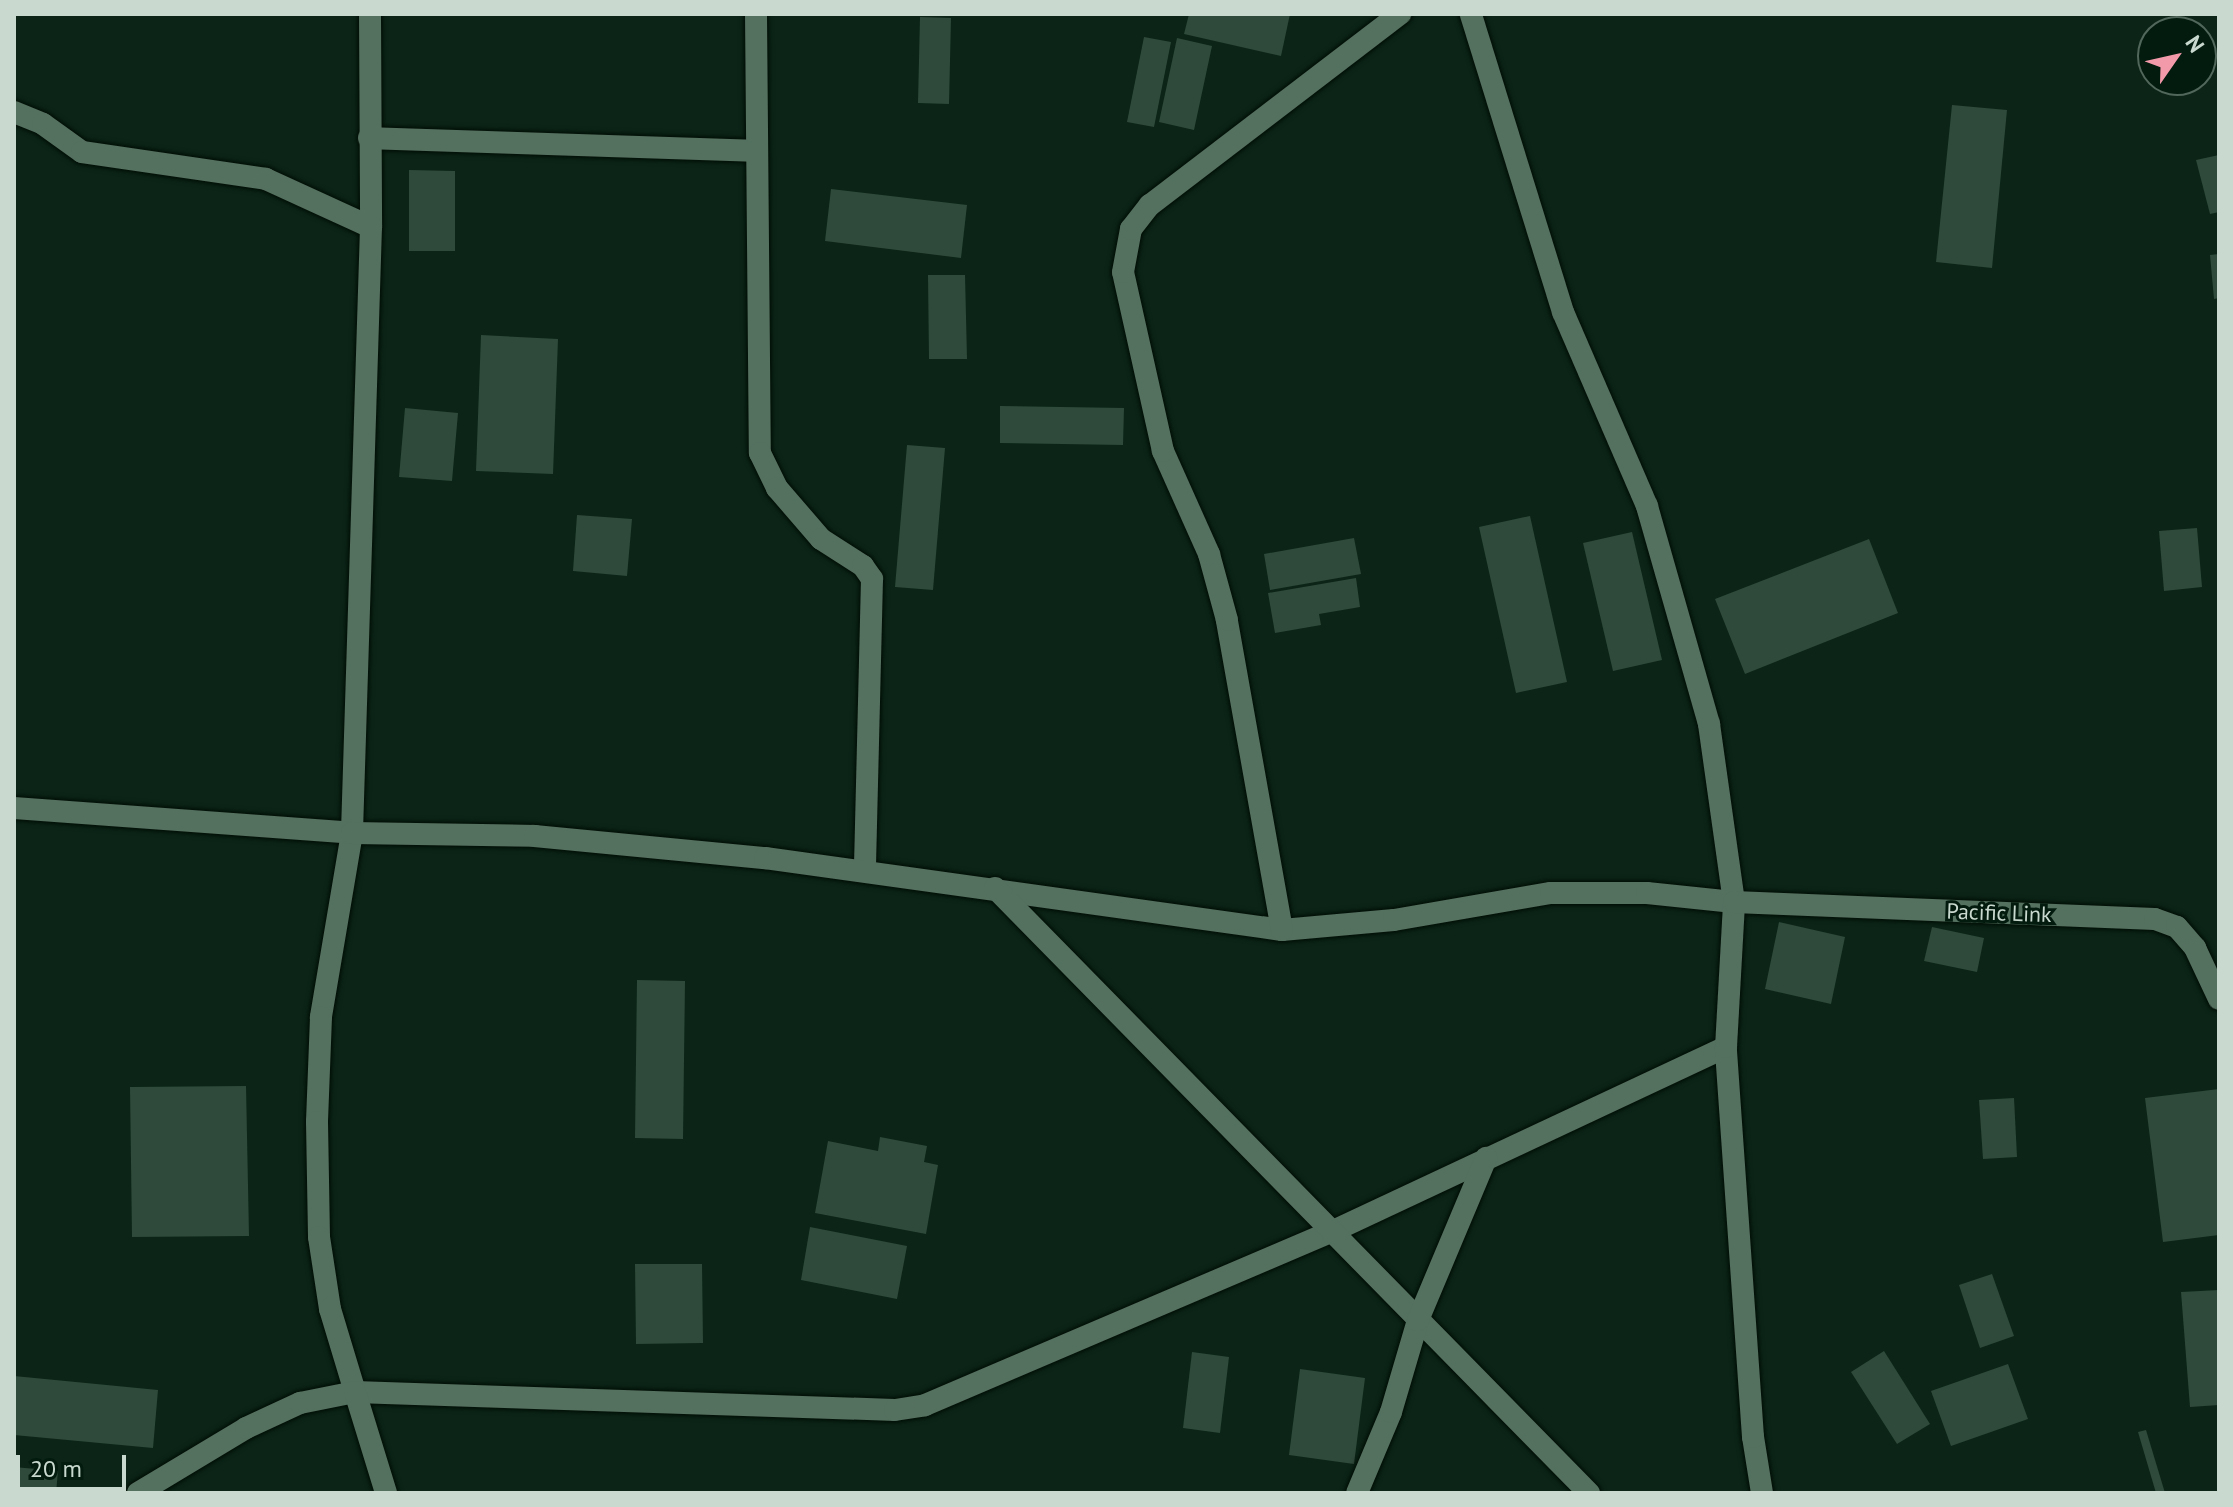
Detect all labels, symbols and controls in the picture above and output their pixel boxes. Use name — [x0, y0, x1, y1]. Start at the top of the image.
north arrow — [2137, 16, 2217, 96]
text: N — [2180, 30, 2211, 58]
street label: Pacific Link — [1946, 898, 2052, 928]
scale bar — [20, 1439, 130, 1489]
text: 20 m — [30, 1453, 82, 1484]

